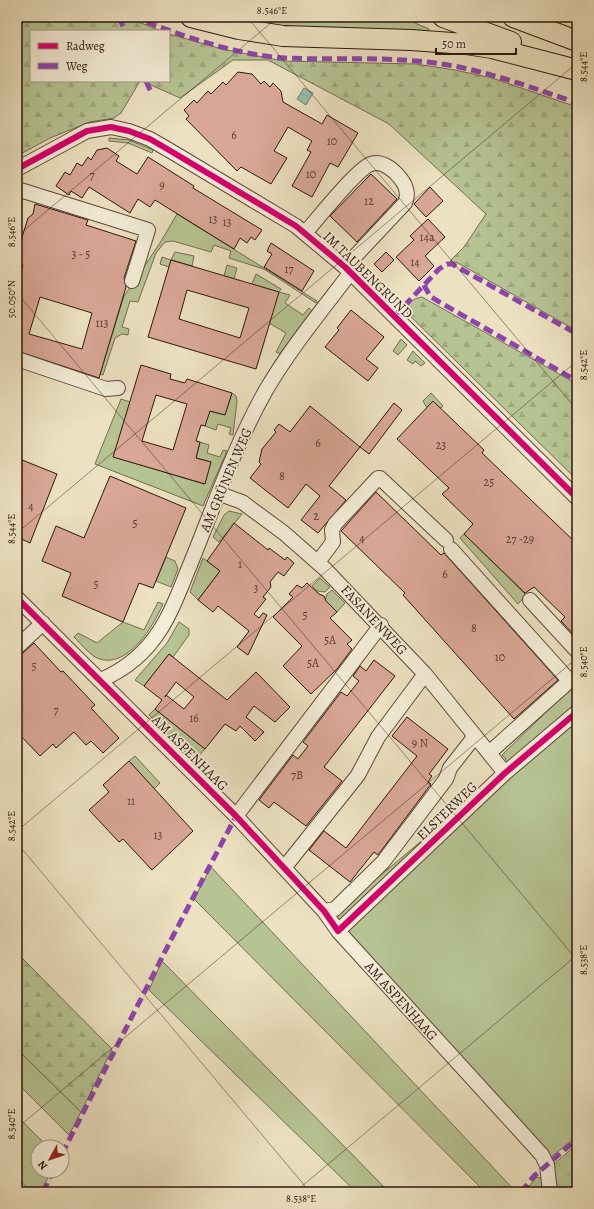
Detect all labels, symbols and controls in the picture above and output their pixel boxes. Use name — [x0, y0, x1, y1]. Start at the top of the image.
text: 8.546°E — [257, 4, 287, 17]
legend — [30, 30, 170, 82]
scale bar — [436, 30, 516, 56]
text: 50 m — [442, 36, 466, 52]
text: Radweg — [66, 38, 105, 54]
text: 8.544°E — [577, 52, 590, 82]
text: Weg — [65, 58, 88, 74]
house number: 6 — [231, 127, 237, 143]
house number: 10 — [327, 133, 337, 149]
house number: 10 — [306, 166, 316, 182]
house number: 7 — [89, 167, 95, 183]
house number: 9 — [159, 177, 165, 193]
house number: 12 — [364, 193, 374, 209]
house number: 13 — [208, 211, 218, 227]
house number: 13 — [222, 214, 232, 230]
text: 8.546°E — [5, 217, 18, 247]
street label: IM TAUBENGRUND — [319, 227, 417, 323]
house number: 14a — [419, 229, 435, 245]
house number: 3 - 5 — [72, 246, 90, 262]
house number: 14 — [410, 254, 420, 270]
house number: 17 — [284, 261, 295, 277]
text: 50.050°N — [5, 280, 18, 318]
house number: 113 — [95, 315, 109, 331]
text: 8.542°E — [577, 350, 590, 380]
street label: AM GRÜNEN WEG — [195, 425, 257, 536]
house number: 6 — [315, 435, 321, 451]
house number: 23 — [436, 437, 446, 453]
house number: 8 — [279, 468, 285, 484]
house number: 25 — [484, 474, 494, 490]
house number: 4 — [28, 498, 34, 514]
house number: 2 — [313, 508, 319, 524]
text: 8.544°E — [5, 514, 18, 544]
house number: 5 — [132, 515, 138, 531]
house number: 4 — [359, 530, 365, 546]
house number: 27 -29 — [506, 531, 534, 547]
house number: 1 — [238, 556, 242, 572]
house number: 6 — [442, 566, 448, 582]
house number: 5 — [93, 576, 99, 592]
house number: 3 — [254, 580, 259, 596]
street label: FASANENWEG — [337, 581, 411, 659]
house number: 5 — [302, 607, 308, 623]
house number: 8 — [471, 620, 477, 636]
house number: 5A — [324, 632, 337, 648]
text: 8.540°E — [577, 646, 590, 678]
house number: 10 — [495, 649, 505, 665]
house number: 5A — [307, 655, 320, 671]
house number: 5 — [31, 658, 37, 674]
house number: 7 — [53, 702, 59, 718]
street label: AM ASPENHAAG — [147, 710, 232, 795]
house number: 16 — [189, 710, 199, 726]
house number: 9 N — [412, 735, 429, 751]
house number: 7B — [291, 767, 303, 783]
street label: ELSTERWEG — [413, 777, 481, 845]
house number: 11 — [127, 793, 135, 809]
text: 8.542°E — [5, 811, 18, 841]
house number: 13 — [153, 827, 163, 843]
text: 8.538°E — [577, 945, 590, 975]
street label: AM ASPENHAAG — [360, 957, 442, 1045]
text: 8.540°E — [5, 1108, 18, 1140]
north arrow — [30, 1139, 70, 1179]
text: N — [34, 1157, 51, 1173]
text: 8.538°E — [286, 1192, 316, 1205]

